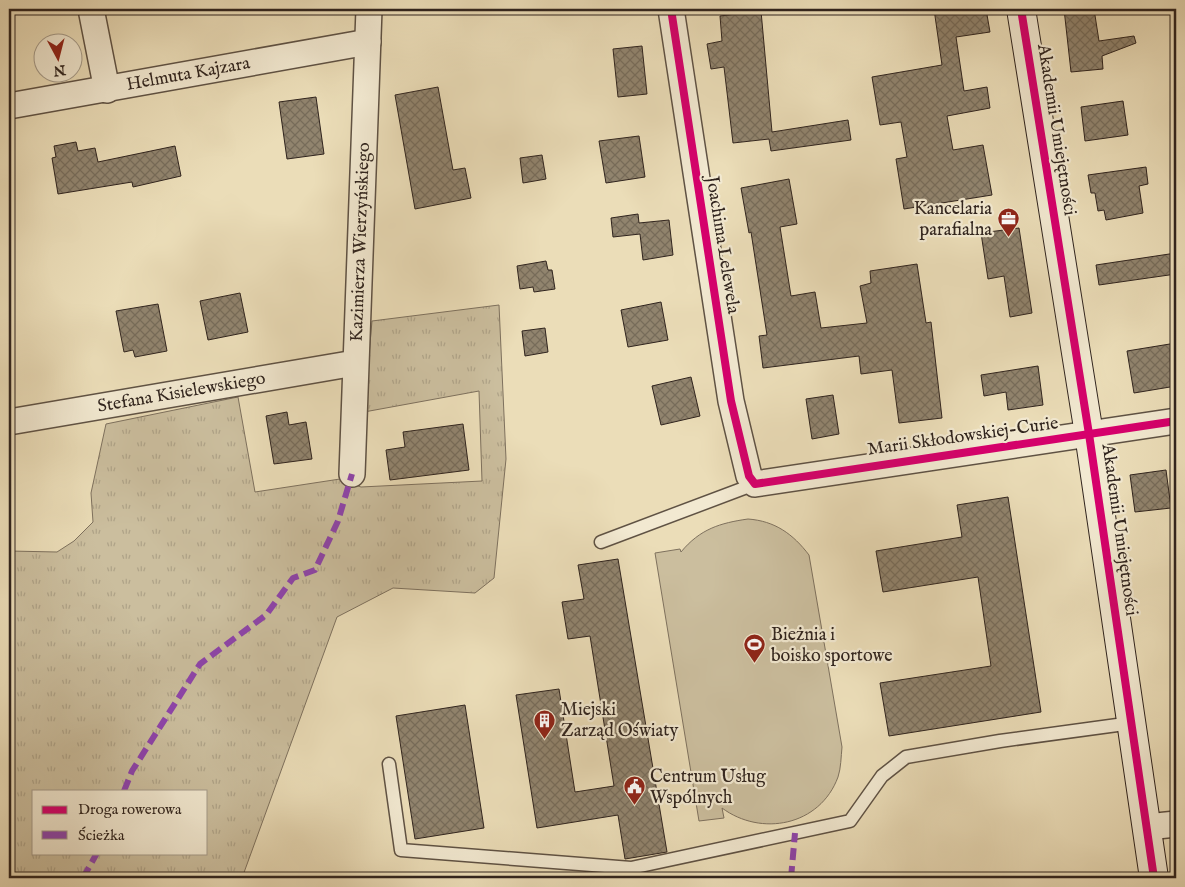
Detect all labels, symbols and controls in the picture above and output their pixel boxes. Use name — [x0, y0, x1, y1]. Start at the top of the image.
north arrow — [32, 32, 82, 82]
street label: Akademii Umiejętności — [1031, 42, 1081, 218]
street label: Helmuta Kajzara — [125, 52, 252, 96]
text: N — [52, 60, 68, 80]
street label: Kazimierza Wierzyńskiego — [345, 142, 376, 342]
street label: Joachima Lelewela — [699, 173, 744, 316]
place label: Kancelaria parafialna — [914, 198, 992, 242]
office icon: Kancelaria parafialna — [996, 207, 1020, 238]
street label: Stefana Kisielewskiego — [96, 367, 267, 418]
street label: Marii Skłodowskiej-Curie — [866, 412, 1060, 462]
street label: Akademii Umiejętności — [1095, 442, 1142, 618]
place label: Bieżnia i boisko sportowe — [771, 624, 893, 668]
sports icon: Bieżnia i boisko sportowe — [743, 633, 767, 664]
place label: Miejski Zarząd Oświaty — [561, 699, 678, 743]
building icon: Miejski Zarząd Oświaty — [533, 708, 557, 739]
place label: Centrum Usług Wspólnych — [650, 766, 766, 810]
public building icon: Centrum Usług Wspólnych — [622, 775, 646, 806]
legend — [32, 790, 208, 854]
text: Droga rowerowa — [78, 800, 182, 819]
text: Ścieżka — [78, 826, 125, 845]

